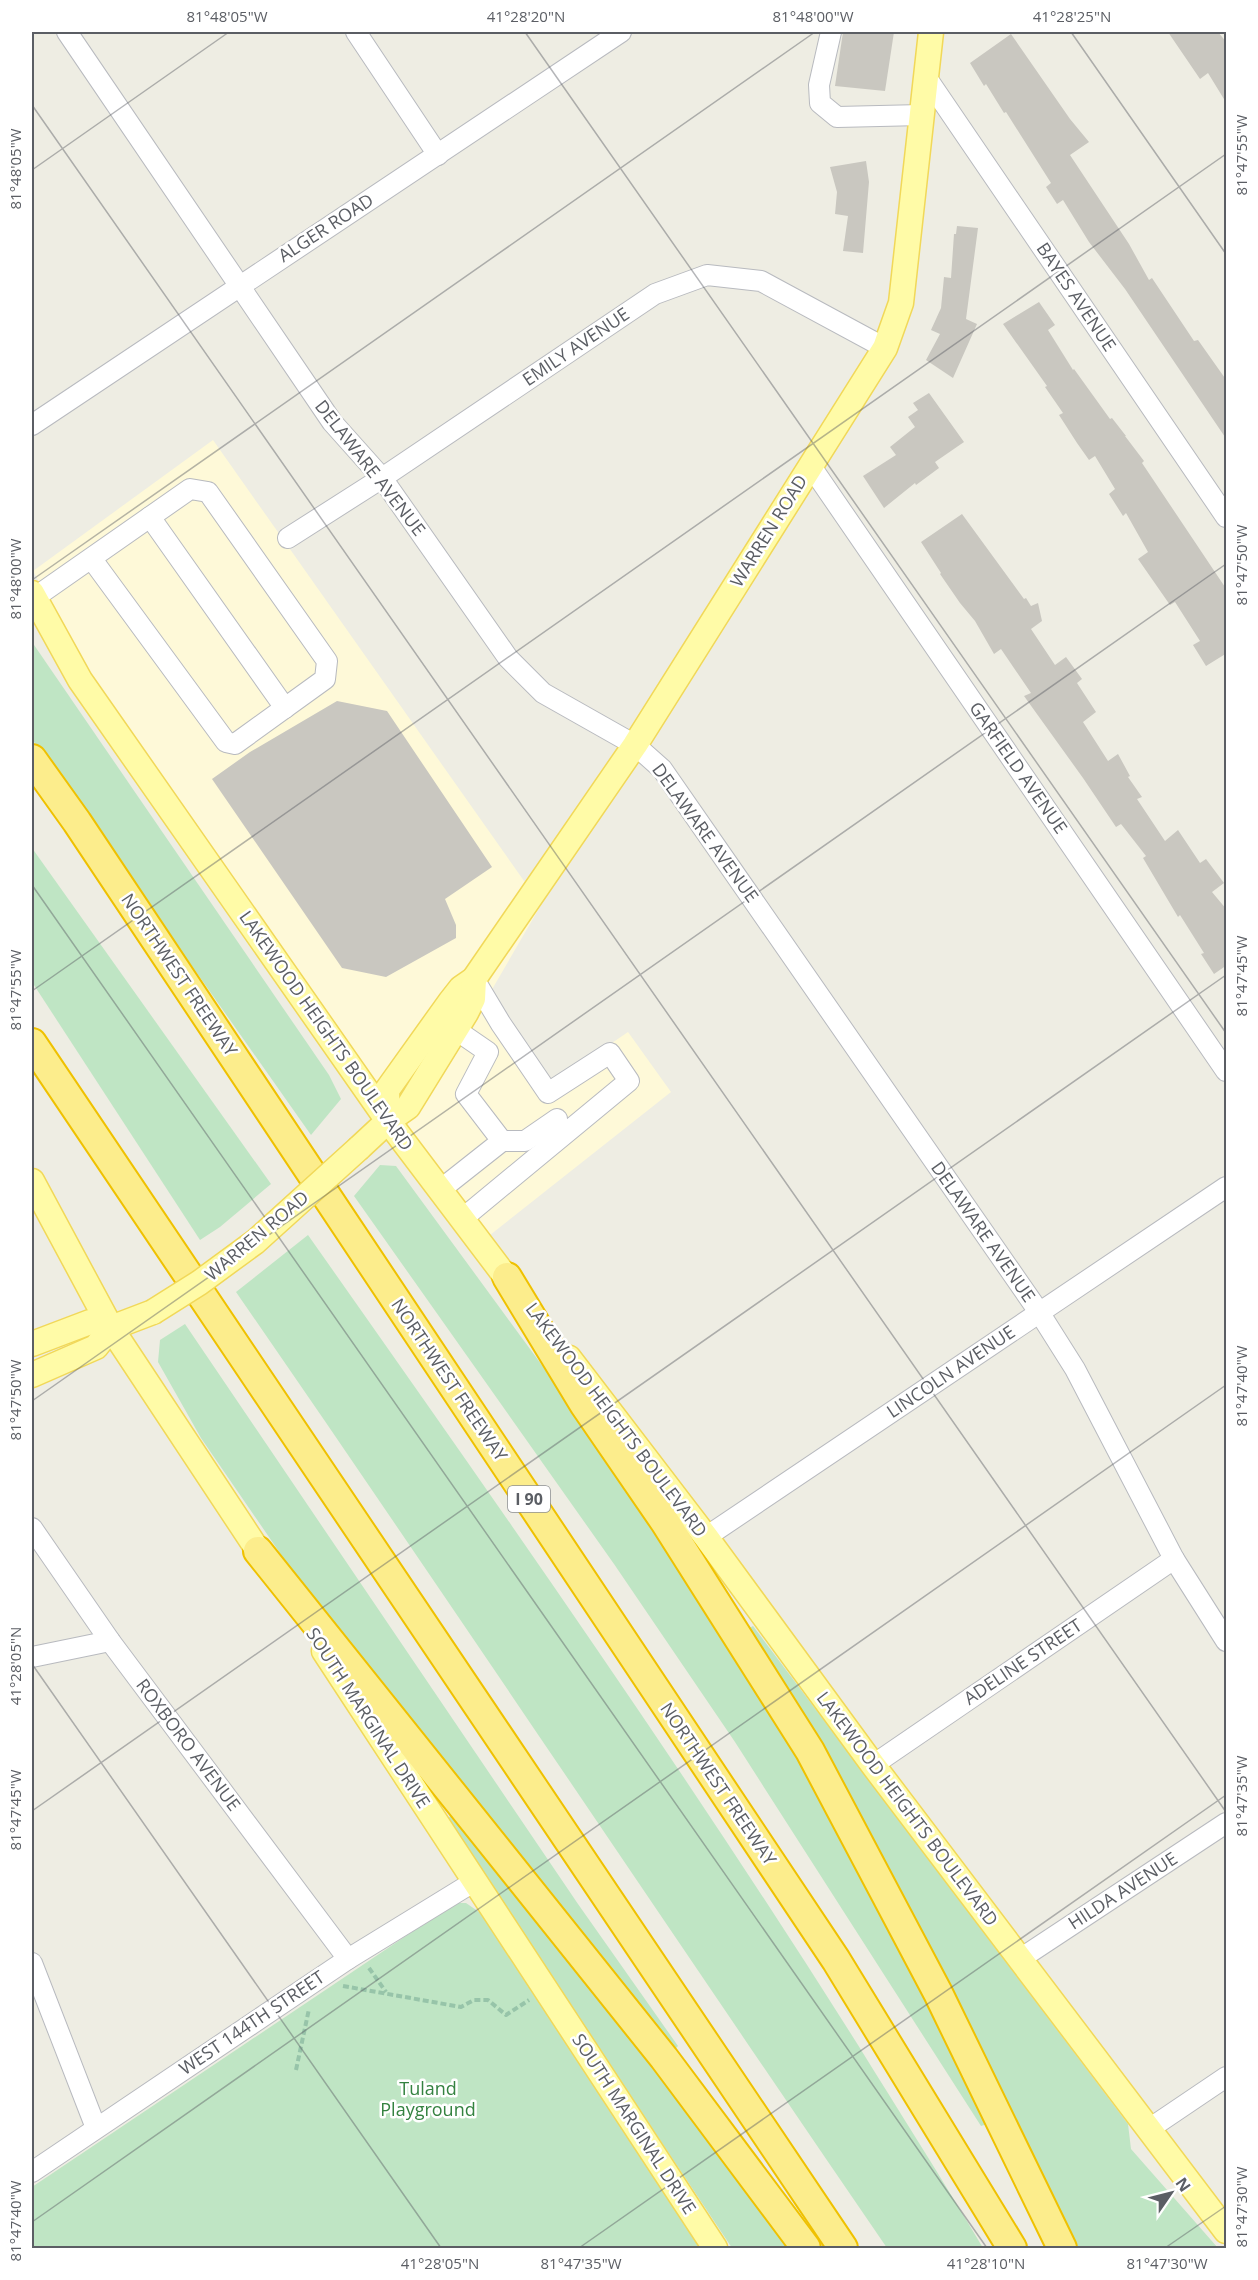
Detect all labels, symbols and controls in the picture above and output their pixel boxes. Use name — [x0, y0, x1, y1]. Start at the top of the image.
text: 81°48'05"W — [187, 6, 268, 26]
text: 41°28'20"N — [487, 6, 565, 26]
text: 81°48'00"W — [773, 6, 854, 26]
text: 41°28'25"N — [1033, 6, 1111, 26]
text: 81°47'55"W — [1231, 114, 1251, 196]
text: 81°48'05"W — [5, 128, 25, 210]
street label: ALGER ROAD — [273, 187, 378, 267]
street label: BAYES AVENUE — [1032, 237, 1122, 356]
street label: EMILY AVENUE — [517, 302, 634, 391]
street label: DELAWARE AVENUE — [310, 394, 431, 540]
street label: WARREN ROAD — [724, 470, 812, 591]
text: 81°47'50"W — [1231, 524, 1251, 606]
text: 81°48'00"W — [5, 538, 25, 620]
street label: GARFIELD AVENUE — [964, 697, 1073, 838]
street label: DELAWARE AVENUE — [647, 758, 764, 907]
street label: NORTHWEST FREEWAY — [116, 888, 244, 1061]
street label: LAKEWOOD HEIGHTS BOULEVARD — [234, 906, 419, 1155]
text: 81°47'45"W — [1231, 935, 1251, 1017]
text: 81°47'55"W — [5, 949, 25, 1031]
street label: DELAWARE AVENUE — [926, 1156, 1041, 1306]
street label: WARREN ROAD — [200, 1185, 313, 1286]
street label: NORTHWEST FREEWAY — [386, 1293, 514, 1466]
street label: LAKEWOOD HEIGHTS BOULEVARD — [521, 1297, 713, 1542]
street label: LINCOLN AVENUE — [882, 1319, 1019, 1423]
text: 81°47'40"W — [1231, 1345, 1251, 1427]
text: 81°47'50"W — [5, 1359, 25, 1441]
road number: I 90 — [508, 1486, 550, 1512]
street label: ADELINE STREET — [959, 1613, 1086, 1710]
street label: SOUTH MARGINAL DRIVE — [301, 1623, 436, 1812]
text: 41°28'05"N — [5, 1627, 25, 1705]
street label: ROXBORO AVENUE — [131, 1673, 246, 1815]
street label: LAKEWOOD HEIGHTS BOULEVARD — [812, 1686, 1004, 1931]
street label: NORTHWEST FREEWAY — [655, 1697, 783, 1870]
text: 81°47'35"W — [1231, 1755, 1251, 1837]
text: 81°47'45"W — [5, 1769, 25, 1851]
street label: HILDA AVENUE — [1063, 1846, 1182, 1934]
street label: WEST 144TH STREET — [174, 1964, 329, 2080]
street label: SOUTH MARGINAL DRIVE — [567, 2029, 702, 2218]
park label: Tuland Playground — [380, 2076, 476, 2121]
north arrow — [1141, 2163, 1201, 2223]
text: 81°47'30"W — [1231, 2166, 1251, 2248]
text: N — [1171, 2173, 1196, 2196]
text: 81°47'40"W — [5, 2180, 25, 2262]
text: 41°28'05"N — [401, 2253, 479, 2273]
text: 81°47'35"W — [541, 2253, 622, 2273]
text: 41°28'10"N — [947, 2253, 1025, 2273]
text: 81°47'30"W — [1127, 2253, 1208, 2273]

